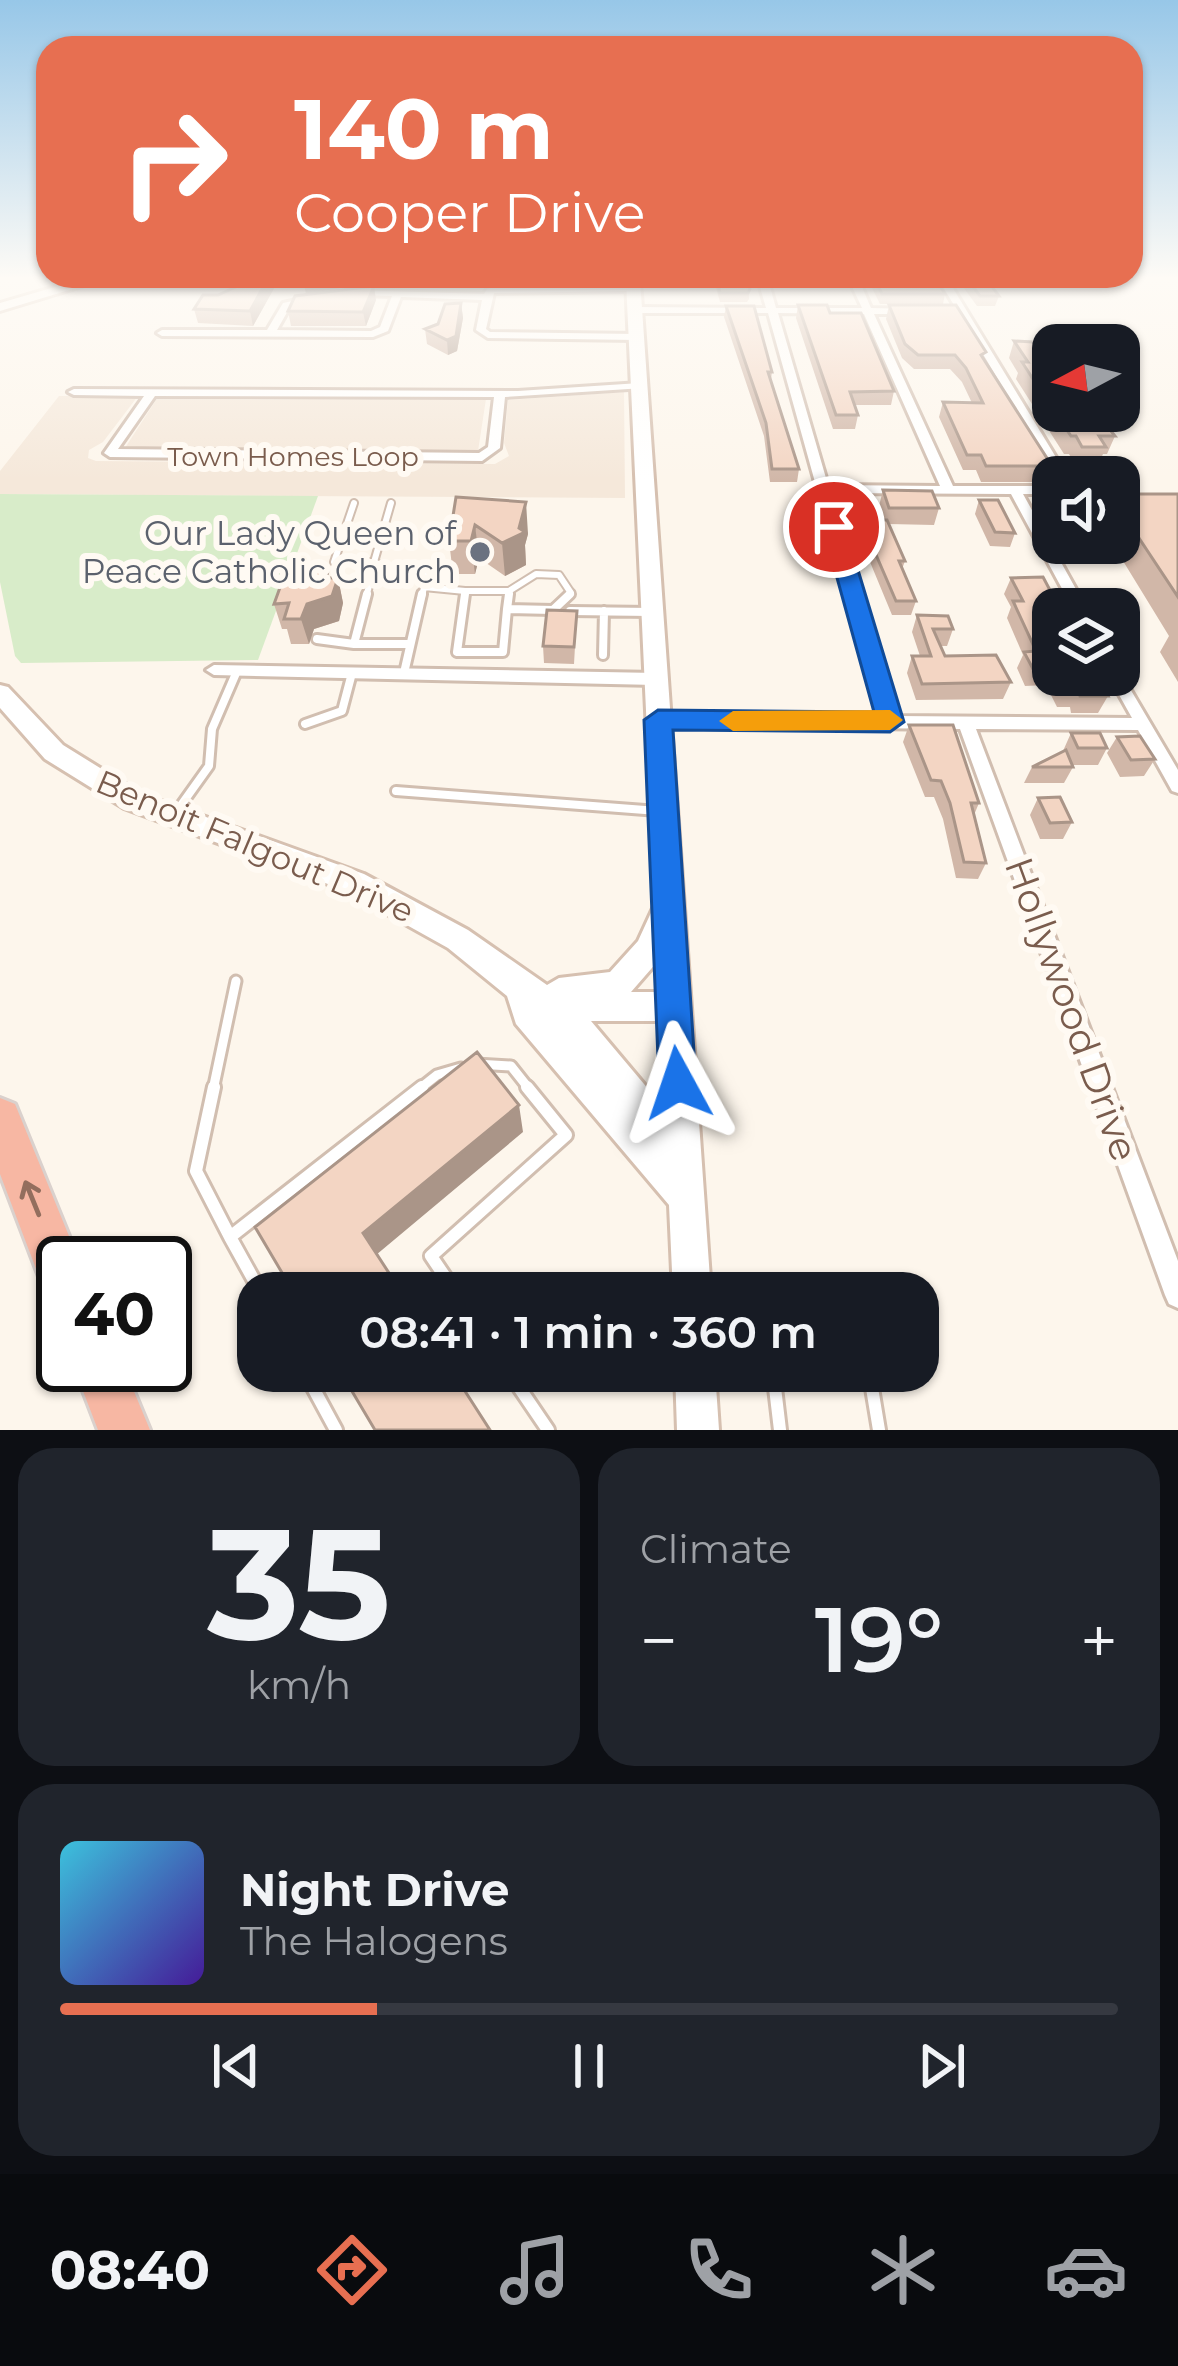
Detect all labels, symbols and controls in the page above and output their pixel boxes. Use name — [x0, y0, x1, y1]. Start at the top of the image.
text: 140 m — [294, 78, 554, 180]
icon: right — [96, 84, 252, 240]
text: Cooper Drive — [294, 180, 645, 246]
north arrow — [1032, 324, 1140, 432]
map controls — [1032, 324, 1140, 696]
street label: Town Homes Loop — [167, 440, 419, 473]
button: sound — [1032, 456, 1140, 564]
pin — [783, 476, 885, 578]
icon: arrive — [801, 494, 867, 560]
place label: Our Lady Queen of Peace Catholic Church — [82, 513, 458, 591]
marker: Our Lady Queen of Peace Catholic Church — [467, 539, 493, 565]
button: layers — [1032, 588, 1140, 696]
street label: Benoit Falgout Drive — [90, 761, 420, 931]
street label: Hollywood Drive — [995, 851, 1149, 1167]
position arrow — [615, 1020, 741, 1146]
one-way arrow — [19, 1181, 41, 1218]
speed limit sign: 40 — [36, 1236, 192, 1392]
text: 08:41 · 1 min · 360 m — [359, 1304, 817, 1359]
text: 35 — [207, 1488, 391, 1678]
text: Climate — [640, 1525, 792, 1573]
text: 19° — [815, 1585, 943, 1695]
text: − — [640, 1600, 678, 1681]
text: + — [1080, 1600, 1118, 1681]
text: km/h — [247, 1661, 351, 1709]
text: Night Drive — [240, 1862, 509, 1917]
text: The Halogens — [240, 1917, 508, 1965]
icon: previous — [203, 2033, 269, 2099]
icon: pause — [556, 2033, 622, 2099]
icon: next — [909, 2033, 975, 2099]
icon: directions — [310, 2228, 394, 2312]
icon: music — [493, 2228, 577, 2312]
icon: phone — [677, 2228, 761, 2312]
icon: climate — [861, 2228, 945, 2312]
icon: car — [1044, 2228, 1128, 2312]
text: 08:40 — [50, 2237, 210, 2303]

